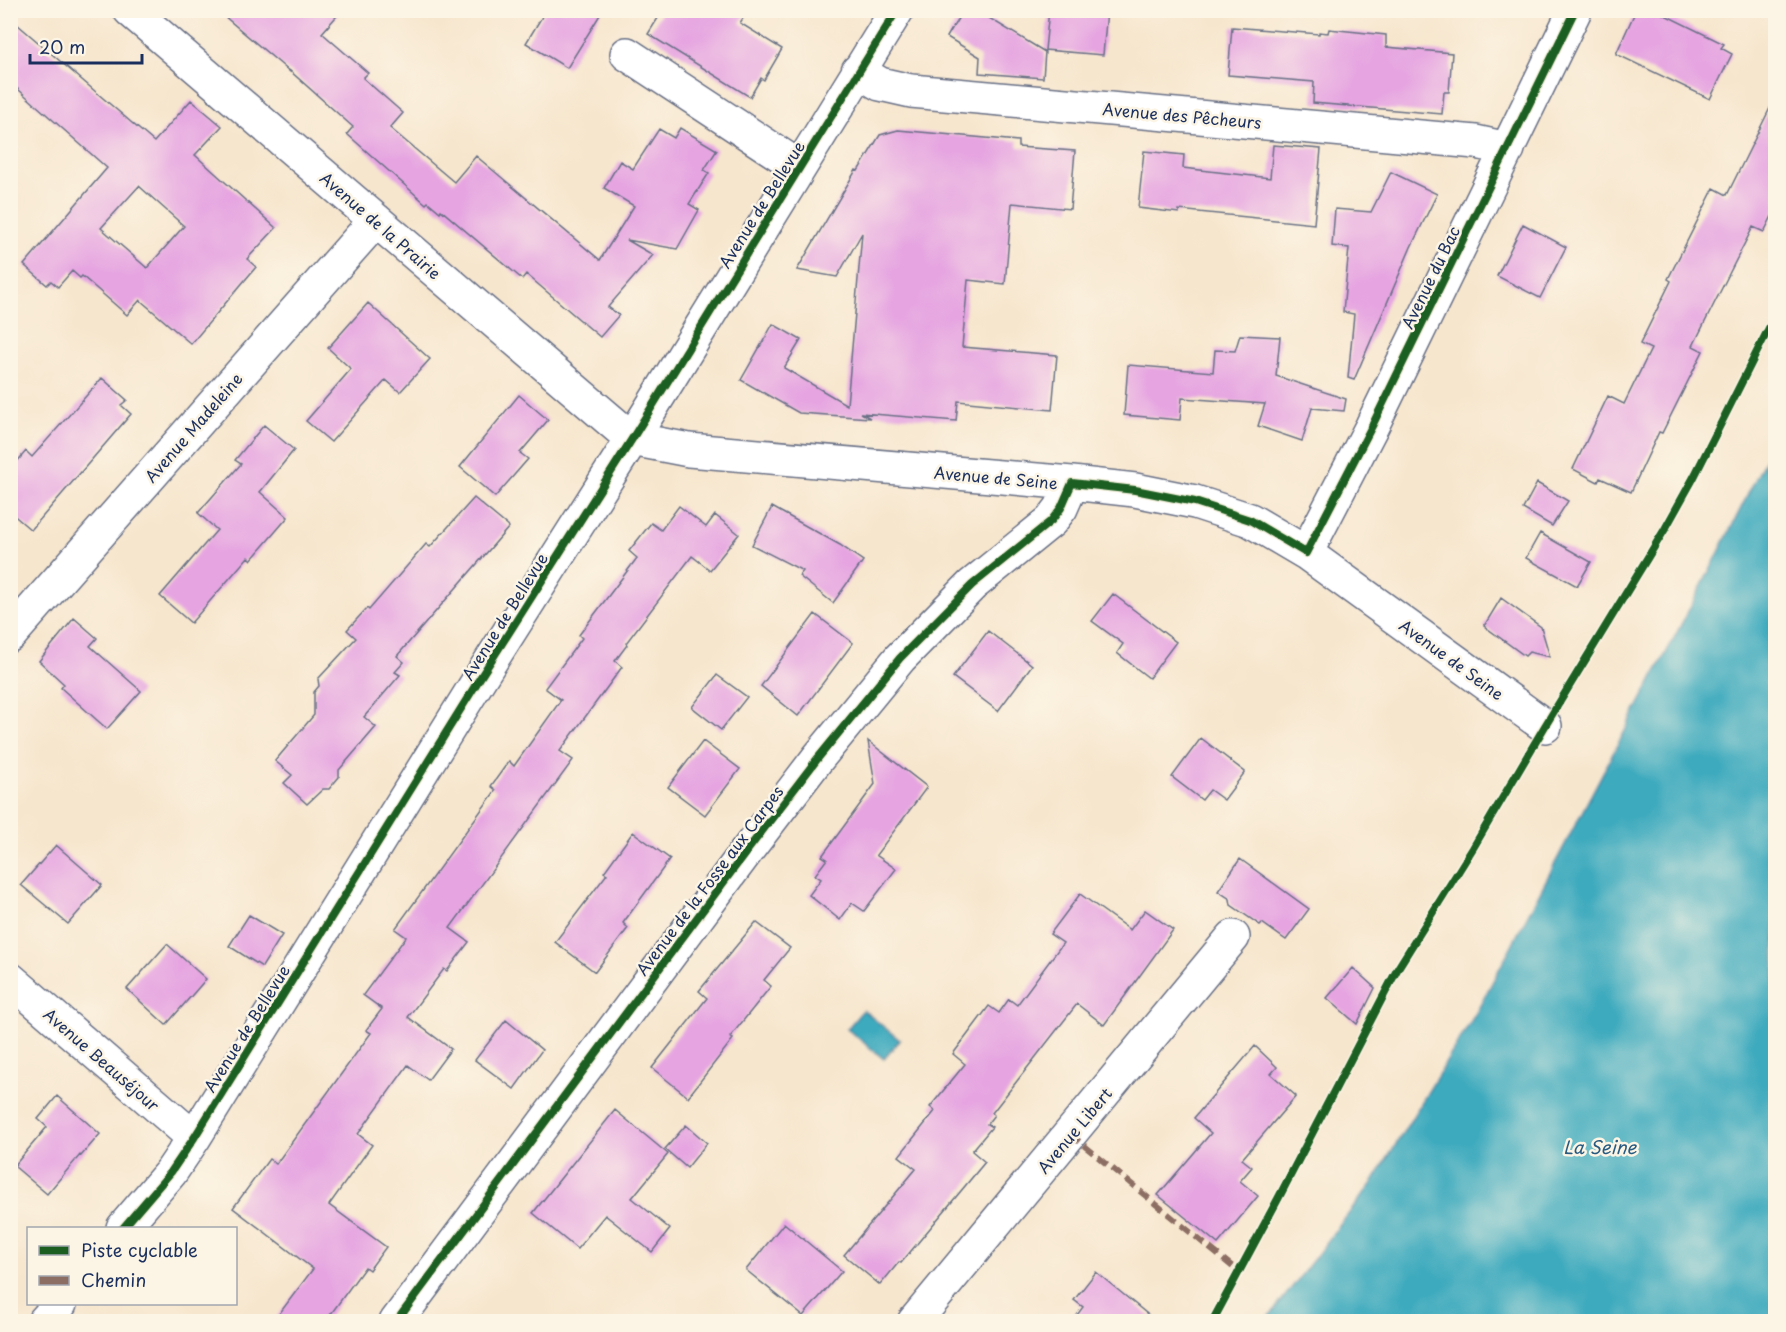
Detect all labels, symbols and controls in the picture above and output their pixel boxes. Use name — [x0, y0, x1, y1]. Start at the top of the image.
scale bar — [30, 27, 142, 65]
text: 20 m — [39, 33, 85, 60]
street label: Avenue des Pêcheurs — [1102, 96, 1262, 134]
street label: Avenue de Bellevue — [712, 136, 810, 272]
street label: Avenue de la Prairie — [315, 166, 447, 284]
street label: Avenue du Bac — [1395, 222, 1465, 332]
street label: Avenue Madeleine — [138, 367, 248, 487]
street label: Avenue de Seine — [933, 460, 1059, 494]
street label: Avenue de Bellevue — [455, 548, 553, 684]
street label: Avenue de Seine — [1395, 613, 1510, 705]
street label: Avenue de la Fosse aux Carpes — [630, 780, 788, 980]
street label: Avenue de Bellevue — [197, 960, 295, 1096]
street label: Avenue Beauséjour — [39, 1002, 166, 1117]
street label: Avenue Libert — [1031, 1082, 1117, 1178]
water label: La Seine — [1563, 1133, 1638, 1160]
legend — [27, 1227, 237, 1305]
text: Piste cyclable — [81, 1236, 198, 1263]
text: Chemin — [81, 1266, 146, 1293]

